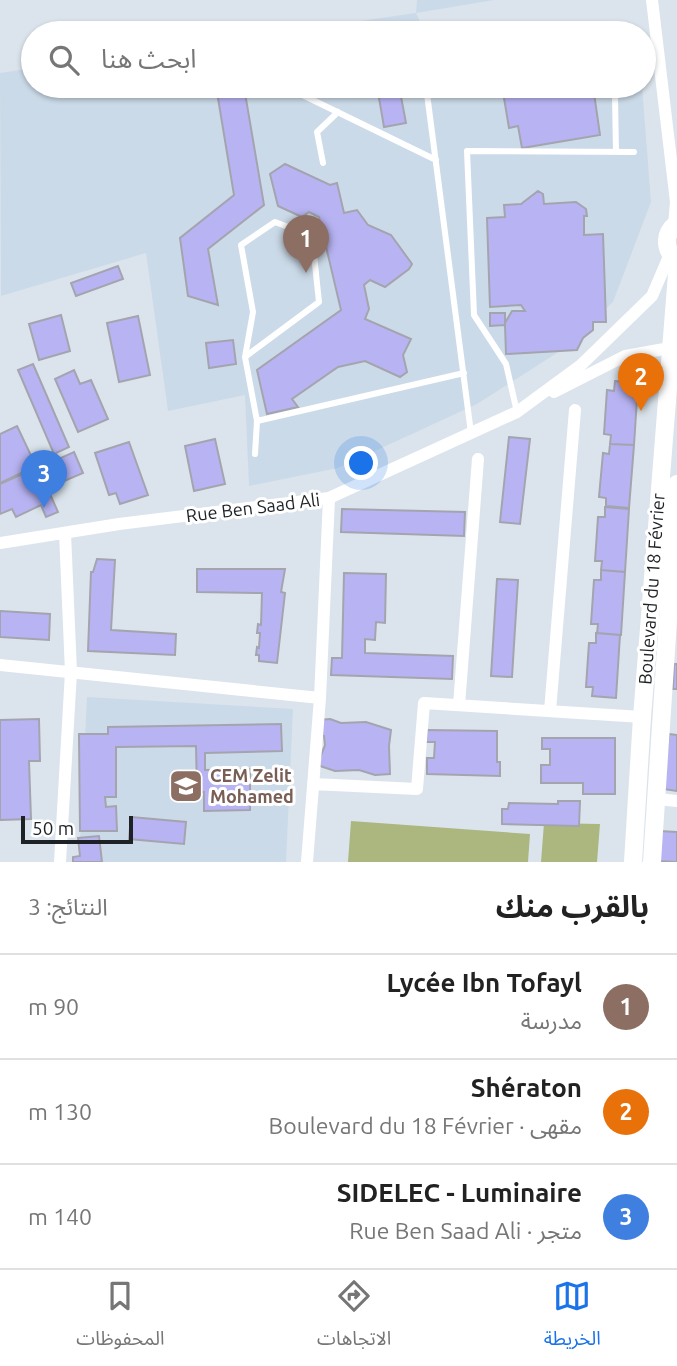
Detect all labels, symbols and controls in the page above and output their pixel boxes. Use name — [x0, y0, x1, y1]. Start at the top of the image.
search box — [21, 21, 656, 98]
icon: search — [45, 41, 83, 79]
text: ابحث هنا — [101, 44, 197, 73]
pin: 1 — [283, 215, 329, 273]
pin: 2 — [618, 353, 664, 411]
your location — [344, 446, 378, 480]
pin: 3 — [21, 450, 67, 508]
street label: Rue Ben Saad Ali — [185, 489, 321, 525]
street label: Boulevard du 18 Février — [634, 492, 668, 685]
place label: CEM Zelit Mohamed — [210, 765, 294, 806]
school or university icon: CEM Zelit Mohamed — [167, 767, 205, 805]
scale bar — [21, 813, 133, 845]
text: 50 m — [32, 817, 74, 839]
text: بالقرب منك — [496, 889, 649, 923]
text: النتائج: 3 — [28, 894, 108, 919]
text: Lycée Ibn Tofayl — [386, 968, 582, 997]
text: 90 m — [28, 994, 79, 1019]
text: 1 — [620, 994, 633, 1019]
text: مدرسة — [521, 1008, 582, 1033]
text: Shératon — [471, 1073, 582, 1102]
text: 130 m — [28, 1099, 92, 1124]
text: 2 — [620, 1099, 633, 1124]
text: مقهى · Boulevard du 18 Février — [269, 1113, 582, 1138]
text: SIDELEC - Luminaire — [337, 1178, 582, 1207]
text: 140 m — [28, 1204, 92, 1229]
text: 3 — [620, 1204, 633, 1229]
text: متجر · Rue Ben Saad Ali — [349, 1218, 582, 1243]
tab: المحفوظات — [76, 1277, 165, 1359]
tab: الاتجاهات — [317, 1277, 391, 1359]
tab: الخريطة — [544, 1277, 601, 1359]

